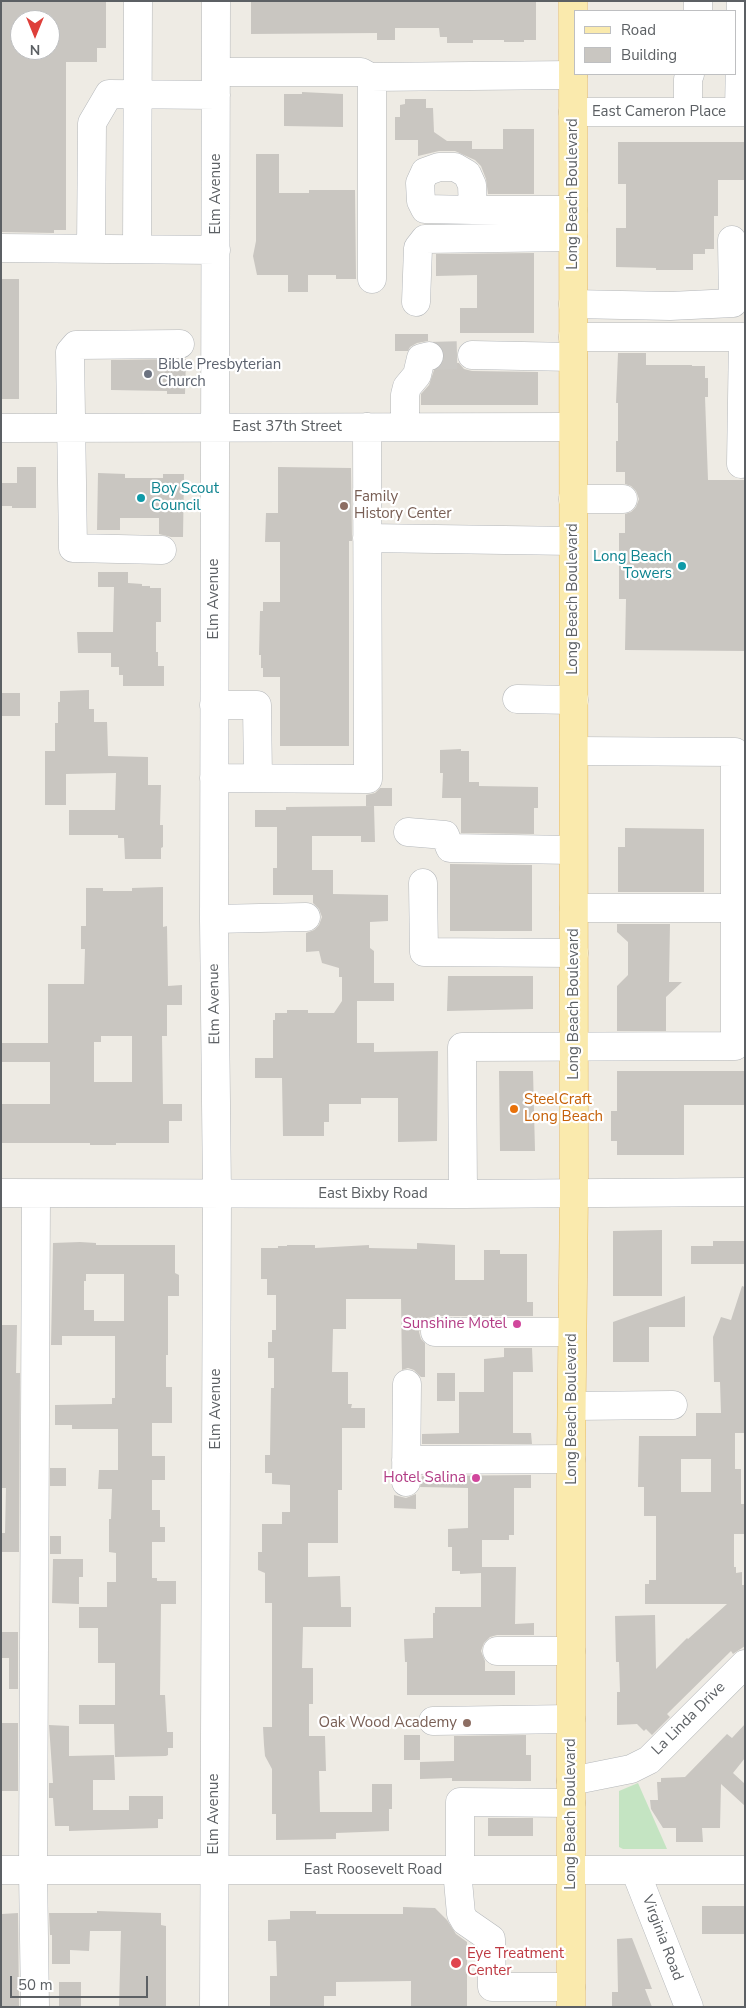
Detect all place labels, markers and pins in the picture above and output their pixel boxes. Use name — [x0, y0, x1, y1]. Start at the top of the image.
place label: Bible Presbyterian Church — [158, 356, 281, 391]
marker: Bible Presbyterian Church — [142, 368, 154, 380]
place label: Boy Scout Council — [151, 480, 219, 515]
place label: Family History Center — [354, 488, 452, 523]
marker: Boy Scout Council — [135, 492, 147, 504]
marker: Family History Center — [338, 500, 350, 512]
place label: Long Beach Towers — [593, 548, 672, 583]
marker: Long Beach Towers — [676, 560, 688, 572]
place label: SteelCraft Long Beach — [524, 1091, 603, 1126]
marker: SteelCraft Long Beach — [508, 1103, 520, 1115]
place label: Sunshine Motel — [403, 1315, 507, 1333]
marker: Sunshine Motel — [511, 1318, 523, 1330]
place label: Hotel Salina — [383, 1469, 466, 1487]
marker: Hotel Salina — [470, 1472, 482, 1484]
place label: Oak Wood Academy — [318, 1714, 457, 1732]
marker: Oak Wood Academy — [461, 1717, 473, 1729]
place label: Eye Treatment Center — [467, 1945, 564, 1980]
marker: Eye Treatment Center — [449, 1956, 463, 1970]

